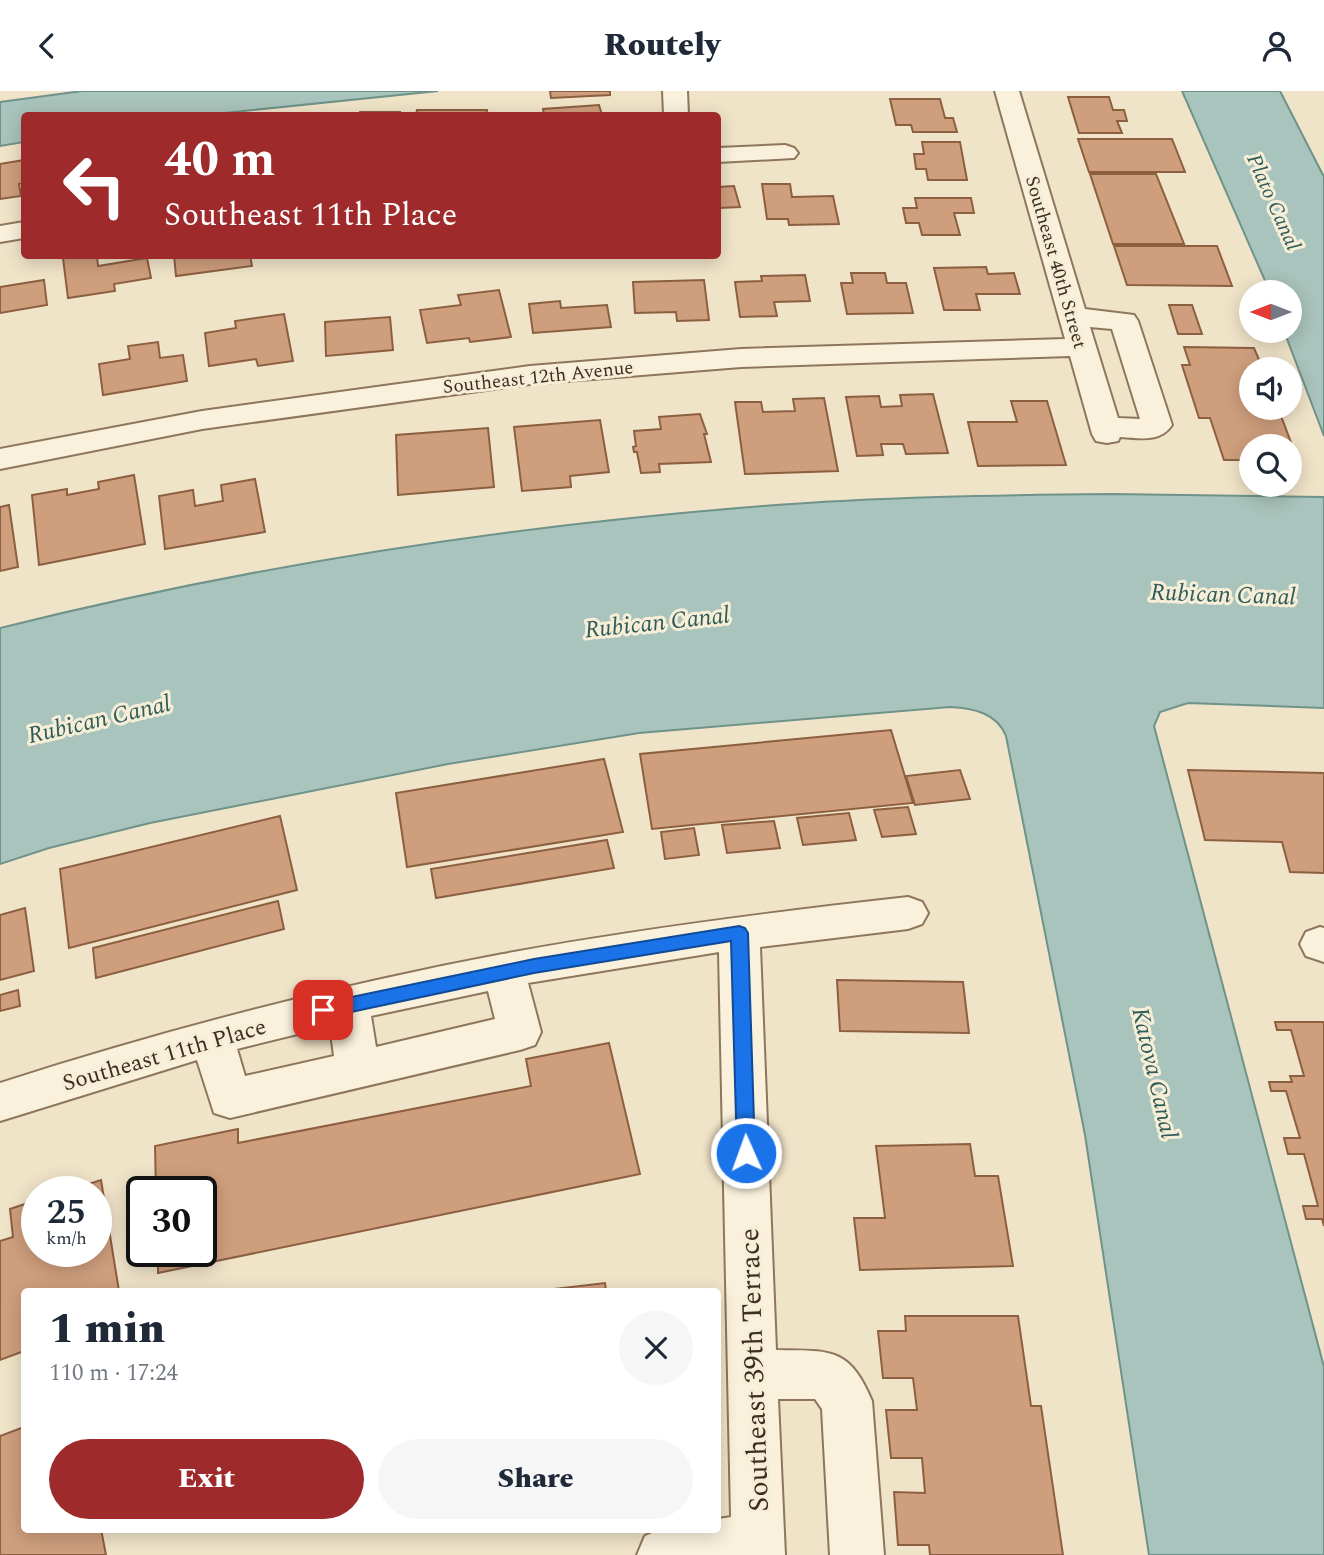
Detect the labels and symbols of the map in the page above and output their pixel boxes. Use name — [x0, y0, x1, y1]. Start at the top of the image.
water label: Plato Canal — [1238, 149, 1309, 257]
street label: Southeast 40th Street — [1017, 173, 1094, 353]
north arrow — [1239, 280, 1302, 343]
street label: Southeast 12th Avenue — [441, 353, 635, 402]
water label: Rubican Canal — [1150, 574, 1296, 616]
water label: Rubican Canal — [583, 597, 731, 649]
water label: Rubican Canal — [24, 686, 174, 754]
pin — [293, 980, 353, 1040]
water label: Katova Canal — [1121, 1004, 1187, 1142]
street label: Southeast 11th Place — [58, 1010, 271, 1101]
position arrow — [709, 1116, 783, 1190]
speed limit sign: 30 — [126, 1176, 217, 1267]
street label: Southeast 39th Terrace — [728, 1227, 781, 1513]

